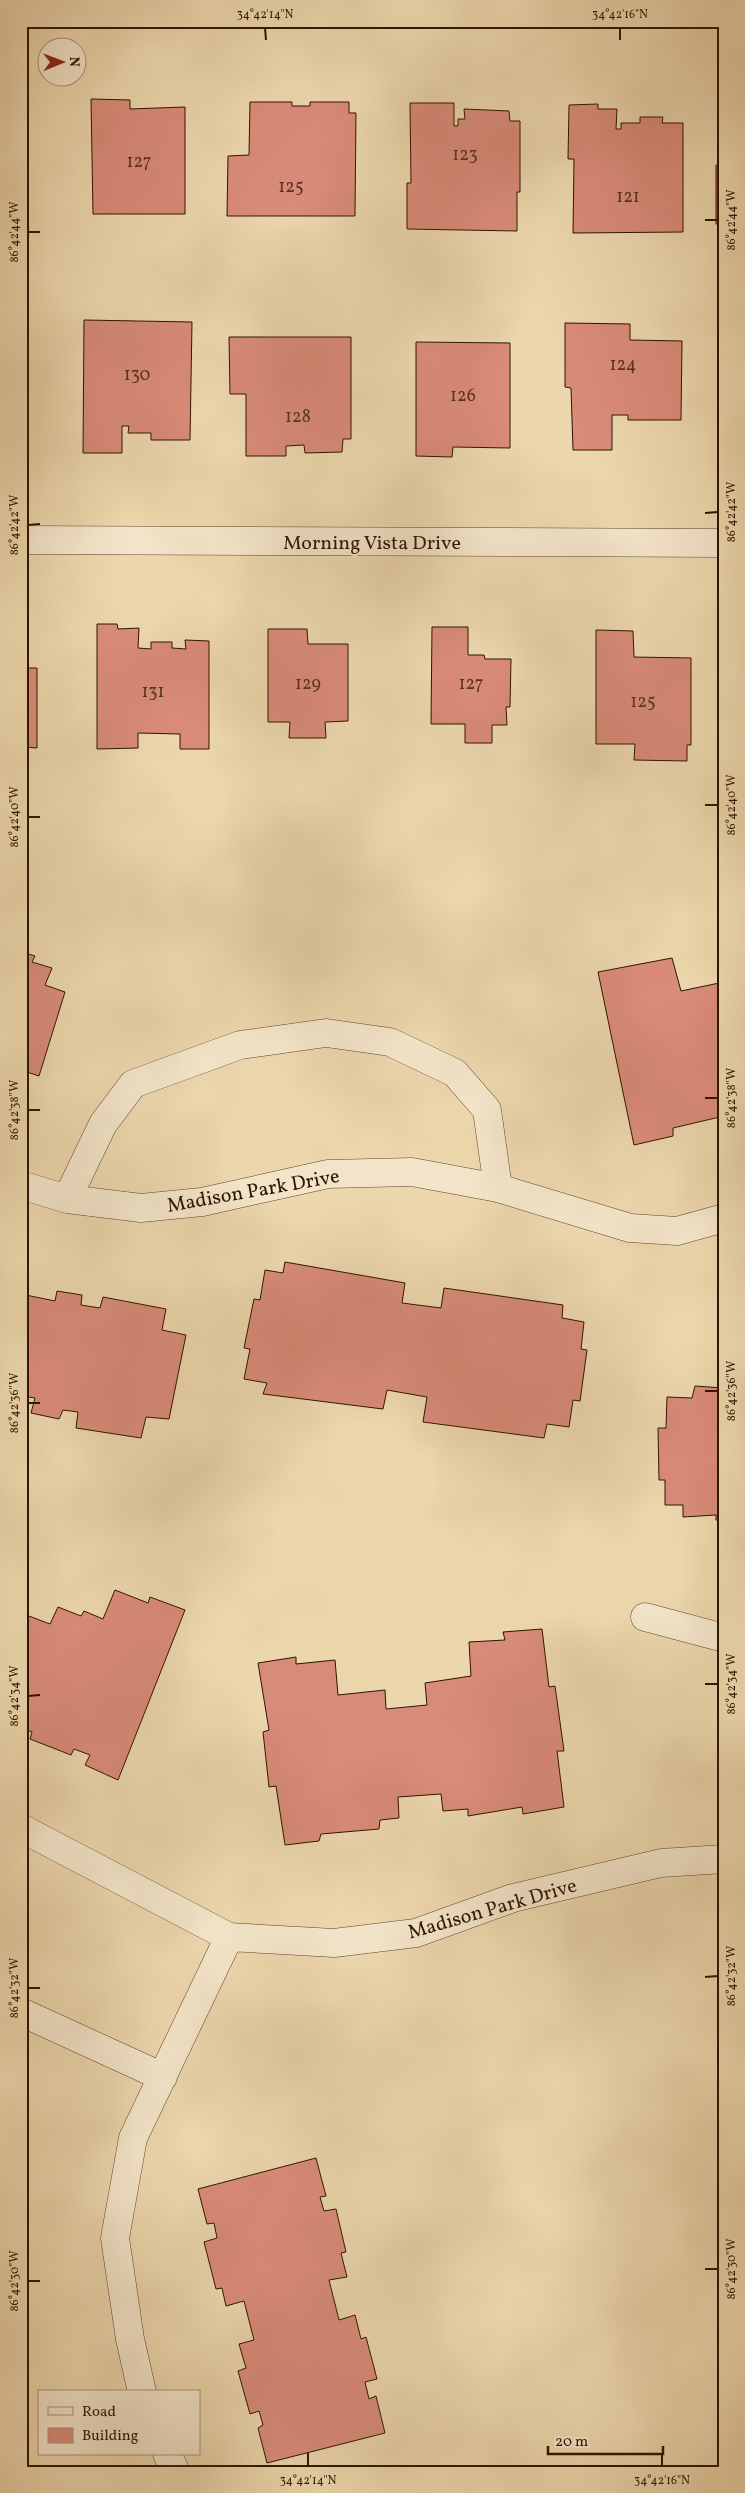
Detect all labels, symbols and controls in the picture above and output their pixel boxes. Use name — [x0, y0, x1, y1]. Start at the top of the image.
text: 34°42'14"N — [237, 7, 293, 23]
text: 34°42'16"N — [592, 7, 648, 23]
north arrow — [38, 38, 88, 88]
text: N — [64, 57, 83, 67]
house number: 123 — [452, 143, 478, 168]
house number: 127 — [127, 150, 151, 175]
house number: 125 — [278, 175, 304, 200]
house number: 121 — [616, 185, 640, 210]
text: 86°42'44"W — [724, 189, 740, 251]
text: 86°42'44"W — [7, 201, 23, 263]
house number: 124 — [610, 353, 636, 378]
house number: 130 — [124, 363, 151, 388]
house number: 126 — [450, 384, 476, 409]
house number: 128 — [285, 405, 311, 430]
text: 86°42'42"W — [724, 482, 740, 542]
text: 86°42'42"W — [7, 495, 23, 555]
street label: Morning Vista Drive — [283, 530, 461, 558]
house number: 129 — [295, 672, 321, 697]
house number: 127 — [459, 672, 483, 697]
house number: 131 — [141, 680, 165, 705]
house number: 125 — [630, 690, 656, 715]
text: 86°42'40"W — [724, 774, 740, 836]
text: 86°42'40"W — [7, 786, 23, 848]
text: 86°42'38"W — [724, 1068, 740, 1128]
text: 86°42'38"W — [7, 1080, 23, 1140]
street label: Madison Park Drive — [165, 1163, 342, 1221]
text: 86°42'36"W — [724, 1361, 740, 1421]
text: 86°42'36"W — [7, 1373, 23, 1433]
text: 86°42'34"W — [724, 1653, 740, 1715]
text: 86°42'34"W — [7, 1665, 23, 1727]
street label: Madison Park Drive — [405, 1872, 580, 1947]
text: 86°42'32"W — [724, 1946, 740, 2006]
text: 86°42'32"W — [7, 1958, 23, 2018]
text: 86°42'30"W — [724, 2238, 740, 2300]
text: 86°42'30"W — [7, 2250, 23, 2312]
legend — [38, 2390, 200, 2456]
text: Road — [82, 2402, 116, 2423]
scale bar — [548, 2423, 662, 2455]
text: Building — [82, 2426, 139, 2447]
text: 20 m — [555, 2432, 588, 2453]
text: 34°42'14"N — [280, 2473, 336, 2489]
text: 34°42'16"N — [634, 2473, 690, 2489]

